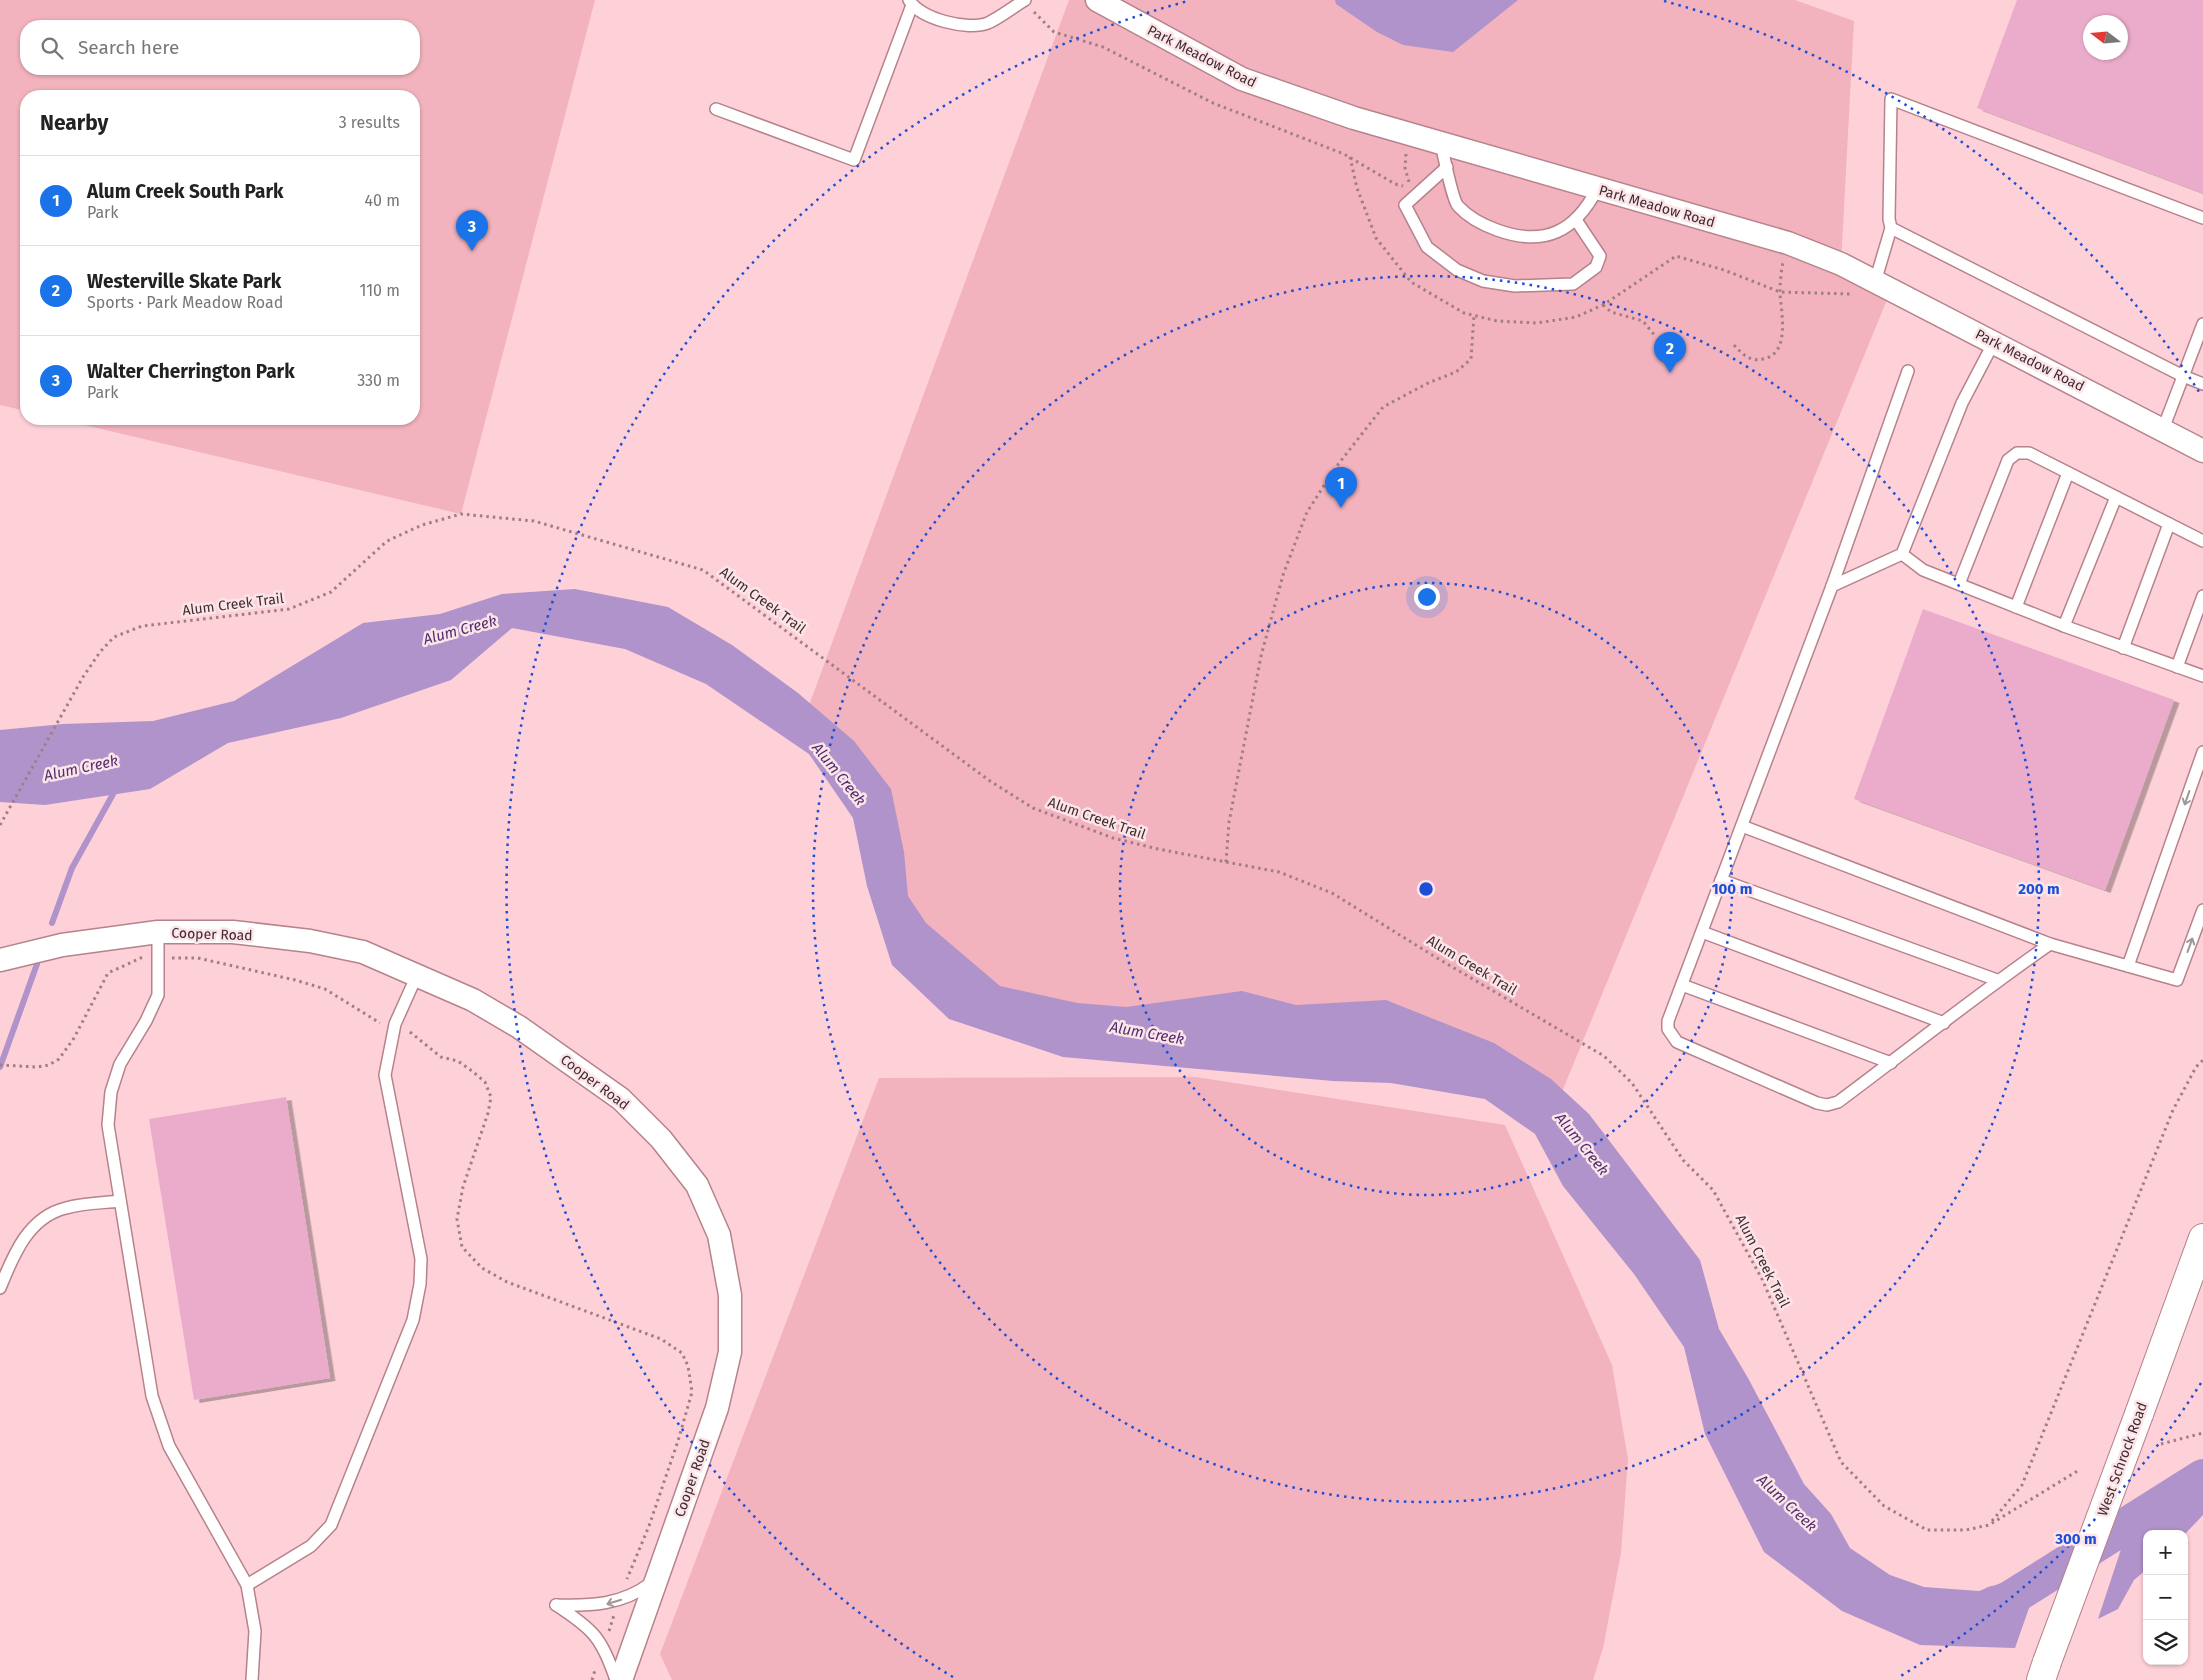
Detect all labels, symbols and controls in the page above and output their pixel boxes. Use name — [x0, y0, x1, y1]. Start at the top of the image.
north arrow — [2083, 15, 2128, 60]
search box — [20, 20, 420, 75]
street label: Park Meadow Road — [1145, 22, 1259, 91]
icon: search — [38, 34, 66, 62]
text: Search here — [78, 36, 179, 59]
text: Nearby — [40, 110, 108, 136]
text: 3 results — [339, 113, 400, 132]
text: Alum Creek South Park — [87, 180, 284, 203]
street label: Park Meadow Road — [1597, 182, 1717, 231]
text: 1 — [52, 191, 60, 210]
text: 40 m — [365, 191, 400, 210]
text: Park — [87, 203, 119, 222]
pin: 3 — [456, 210, 488, 251]
text: Westerville Skate Park — [87, 270, 281, 293]
text: 2 — [52, 281, 60, 300]
text: 110 m — [359, 281, 400, 300]
text: Sports · Park Meadow Road — [87, 293, 283, 312]
street label: Park Meadow Road — [1973, 326, 2087, 395]
pin: 2 — [1654, 332, 1686, 373]
text: Walter Cherrington Park — [87, 360, 295, 383]
text: 3 — [52, 371, 60, 390]
text: 330 m — [357, 371, 400, 390]
text: Park — [87, 383, 119, 402]
pin: 1 — [1325, 467, 1357, 508]
street label: Alum Creek Trail — [716, 564, 809, 637]
your location — [1414, 584, 1440, 610]
street label: Alum Creek Trail — [181, 590, 285, 619]
water label: Alum Creek — [420, 612, 499, 649]
water label: Alum Creek — [808, 738, 870, 809]
water label: Alum Creek — [41, 751, 120, 785]
one-way arrow — [2182, 790, 2191, 805]
street label: Alum Creek Trail — [1046, 794, 1148, 843]
centre of rings — [1417, 880, 1435, 898]
text: 100 m — [1712, 880, 1752, 898]
text: 200 m — [2018, 880, 2060, 898]
street label: Cooper Road — [171, 925, 253, 944]
street label: Alum Creek Trail — [1424, 932, 1520, 999]
one-way arrow — [2186, 938, 2195, 953]
water label: Alum Creek — [1107, 1017, 1186, 1048]
street label: Cooper Road — [557, 1051, 632, 1114]
water label: Alum Creek — [1551, 1108, 1613, 1179]
street label: Alum Creek Trail — [1732, 1212, 1793, 1311]
street label: West Schrock Road — [2094, 1400, 2151, 1518]
street label: Cooper Road — [671, 1437, 714, 1519]
water label: Alum Creek — [1753, 1470, 1821, 1535]
text: 300 m — [2054, 1530, 2097, 1548]
map controls — [2143, 1530, 2188, 1665]
button: + — [2143, 1530, 2188, 1575]
button: − — [2143, 1575, 2188, 1620]
one-way arrow — [606, 1597, 622, 1607]
button: layers — [2143, 1620, 2188, 1665]

